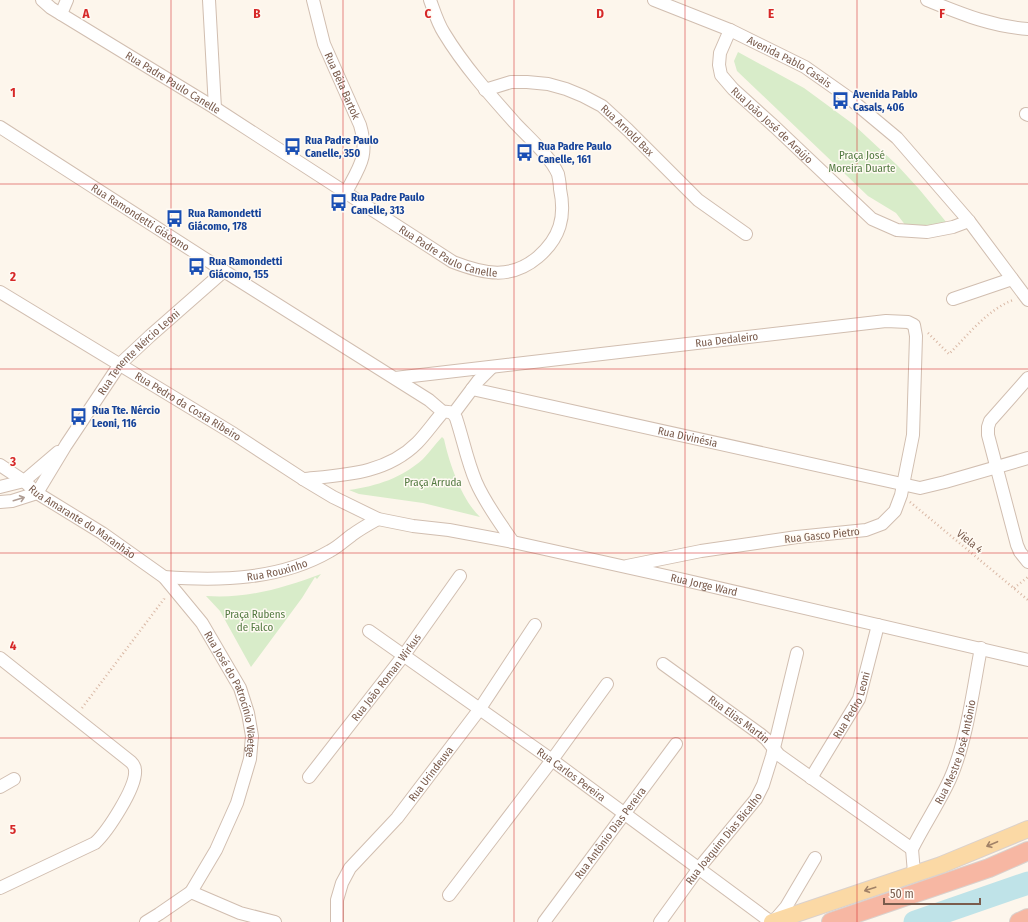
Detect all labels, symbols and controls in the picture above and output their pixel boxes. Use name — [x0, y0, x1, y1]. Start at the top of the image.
text: A — [81, 6, 90, 21]
text: B — [253, 6, 261, 21]
text: C — [425, 6, 432, 21]
text: D — [596, 6, 604, 21]
text: E — [768, 6, 774, 21]
text: F — [939, 6, 945, 21]
street label: Avenida Pablo Casais — [745, 33, 834, 91]
street label: Rua Padre Paulo Canelle — [123, 49, 223, 117]
street label: Rua Béla Bartok — [322, 51, 363, 122]
street label: Rua João José de Araújo — [728, 84, 816, 167]
text: 1 — [10, 85, 16, 100]
place label: Avenida Pablo Casals, 406 — [852, 88, 918, 114]
bus stop icon: Avenida Pablo Casals, 406 — [830, 90, 850, 110]
street label: Rua Arnold Bax — [598, 102, 656, 159]
place label: Rua Padre Paulo Canelle, 350 — [305, 134, 379, 160]
bus stop icon: Rua Padre Paulo Canelle, 350 — [282, 136, 302, 156]
place label: Rua Padre Paulo Canelle, 161 — [538, 140, 612, 166]
bus stop icon: Rua Padre Paulo Canelle, 161 — [515, 142, 535, 162]
park label: Praça José Moreira Duarte — [828, 149, 896, 175]
street label: Rua Ramondetti Giácomo — [89, 181, 192, 254]
place label: Rua Padre Paulo Canelle, 313 — [351, 191, 425, 217]
bus stop icon: Rua Padre Paulo Canelle, 313 — [328, 193, 348, 213]
place label: Rua Ramondetti Giácomo, 178 — [188, 207, 262, 233]
bus stop icon: Rua Ramondetti Giácomo, 178 — [165, 209, 185, 229]
street label: Rua Padre Paulo Canelle — [396, 223, 498, 280]
place label: Rua Ramondetti Giácomo, 155 — [209, 255, 283, 281]
bus stop icon: Rua Ramondetti Giácomo, 155 — [186, 257, 206, 277]
text: 2 — [9, 269, 16, 284]
street label: Rua Tenente Nércio Leoni — [95, 307, 183, 398]
street label: Rua Dedaleiro — [695, 330, 759, 350]
street label: Rua Pedro da Costa Ribeiro — [132, 369, 244, 444]
place label: Rua Tte. Nércio Leoni, 116 — [92, 404, 160, 430]
bus stop icon: Rua Tte. Nércio Leoni, 116 — [69, 406, 89, 426]
street label: Rua Divinésia — [657, 424, 719, 450]
text: 3 — [9, 454, 16, 469]
park label: Praça Arruda — [404, 476, 462, 489]
street label: Rua Amarante do Maranhão — [26, 483, 138, 562]
one-way arrow — [12, 495, 25, 502]
street label: Rua Gasco Pietro — [784, 525, 861, 546]
street label: Viela 4 — [954, 527, 986, 556]
street label: Rua Rouxinho — [246, 557, 310, 584]
street label: Rua Jorge Ward — [669, 571, 739, 599]
park label: Praça Rubens de Falco — [225, 608, 286, 634]
street label: Rua José do Patrocínio Waetge — [201, 629, 258, 758]
street label: Rua João Roman Wirkus — [349, 631, 424, 724]
text: 4 — [10, 638, 17, 653]
street label: Rua Pedro Leoni — [831, 670, 873, 741]
street label: Rua Elias Martin — [706, 693, 772, 746]
street label: Rua Mestre José Antônio — [932, 698, 979, 807]
street label: Rua Urindeuva — [406, 744, 456, 804]
street label: Rua Carlos Pereira — [534, 745, 608, 804]
street label: Rua Antônio Dias Pereira — [572, 785, 649, 882]
street label: Rua Joaquim Dias Bicalho — [683, 791, 765, 887]
text: 5 — [10, 822, 16, 837]
one-way arrow — [986, 841, 998, 848]
scale bar — [884, 880, 980, 906]
one-way arrow — [865, 886, 877, 894]
text: 50 m — [890, 887, 914, 901]

